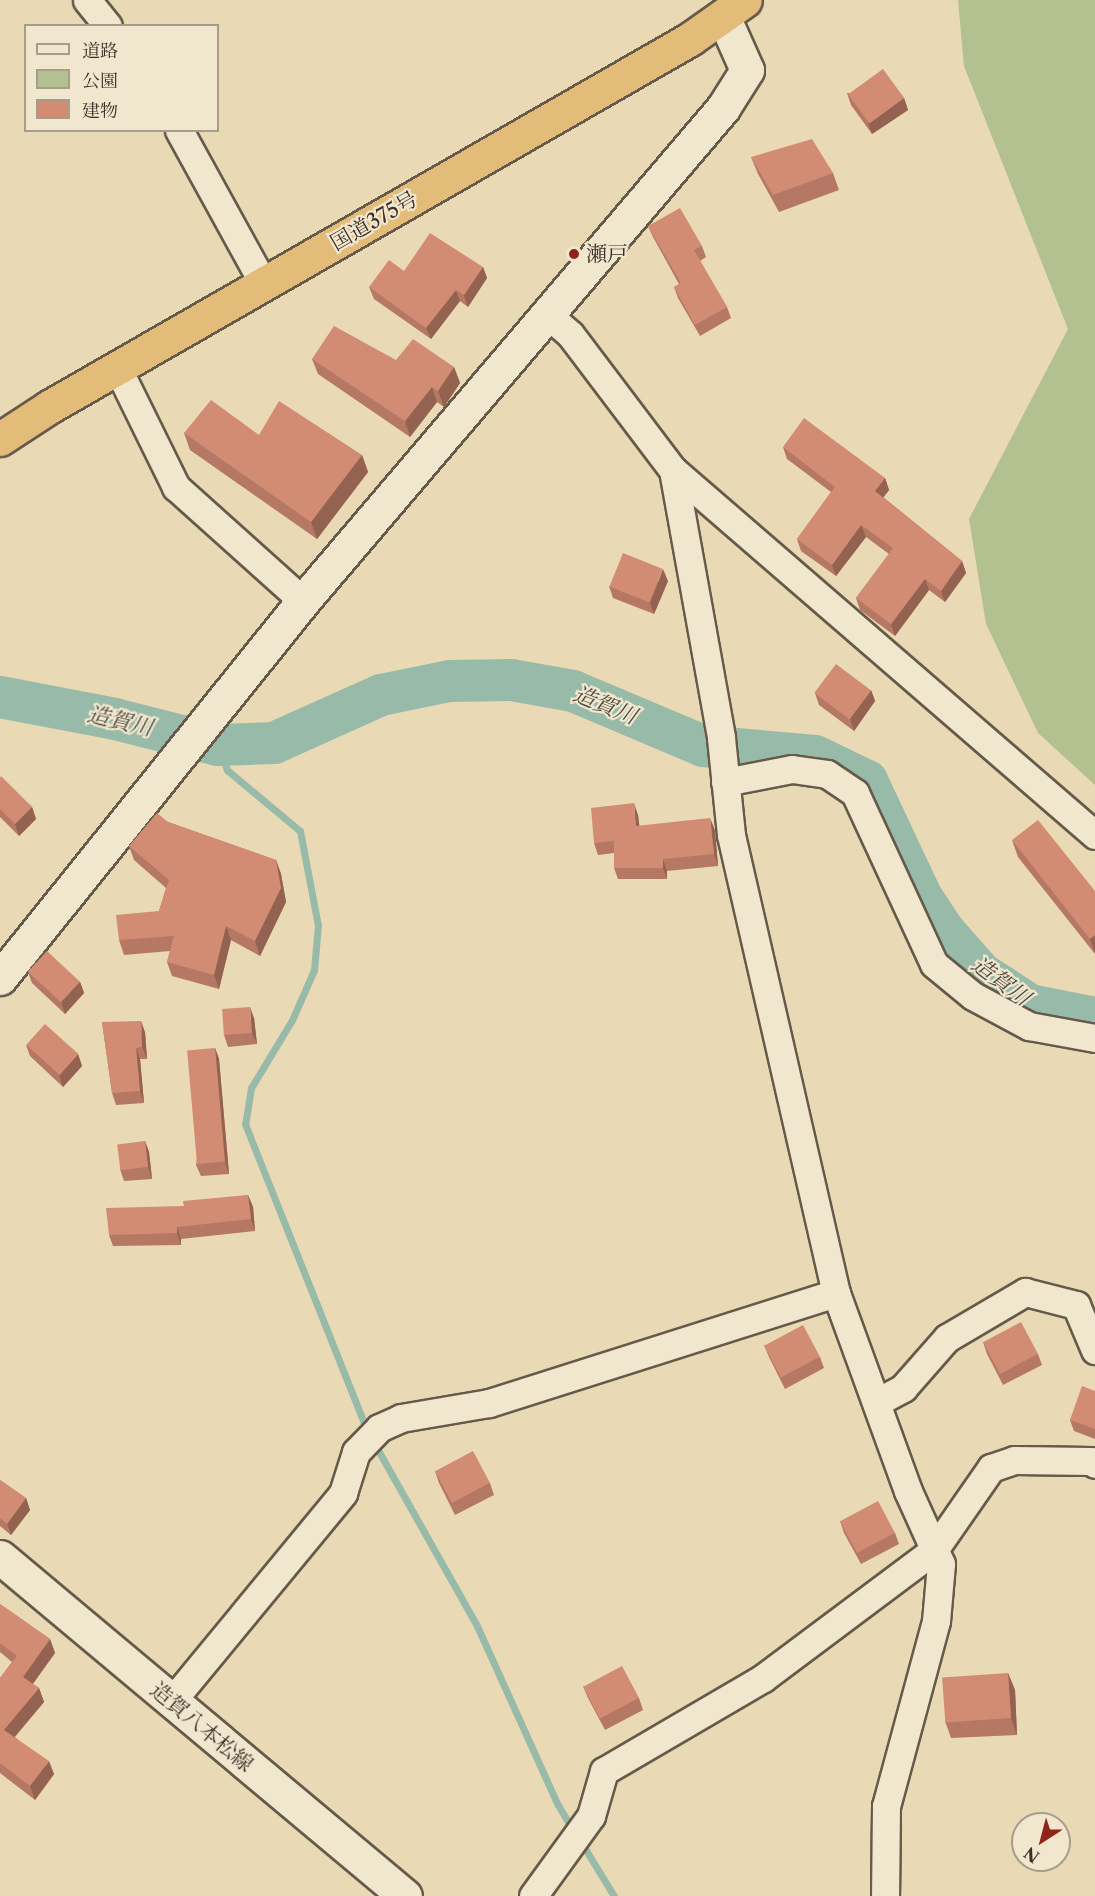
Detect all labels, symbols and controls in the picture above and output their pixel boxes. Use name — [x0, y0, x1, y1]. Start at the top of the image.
legend — [24, 24, 219, 132]
text: 道路 — [82, 40, 118, 62]
text: 公園 — [82, 70, 118, 92]
text: 建物 — [82, 100, 118, 122]
street label: 国道375号 — [326, 186, 422, 256]
place label: 瀬戸 — [586, 241, 628, 267]
marker: 瀬戸 — [567, 247, 581, 261]
water label: 造賀川 — [569, 680, 641, 730]
water label: 造賀川 — [85, 701, 155, 741]
water label: 造賀川 — [967, 951, 1035, 1011]
street label: 造賀八本松線 — [146, 1677, 258, 1777]
north arrow — [1011, 1812, 1071, 1872]
text: N — [1020, 1843, 1043, 1867]

